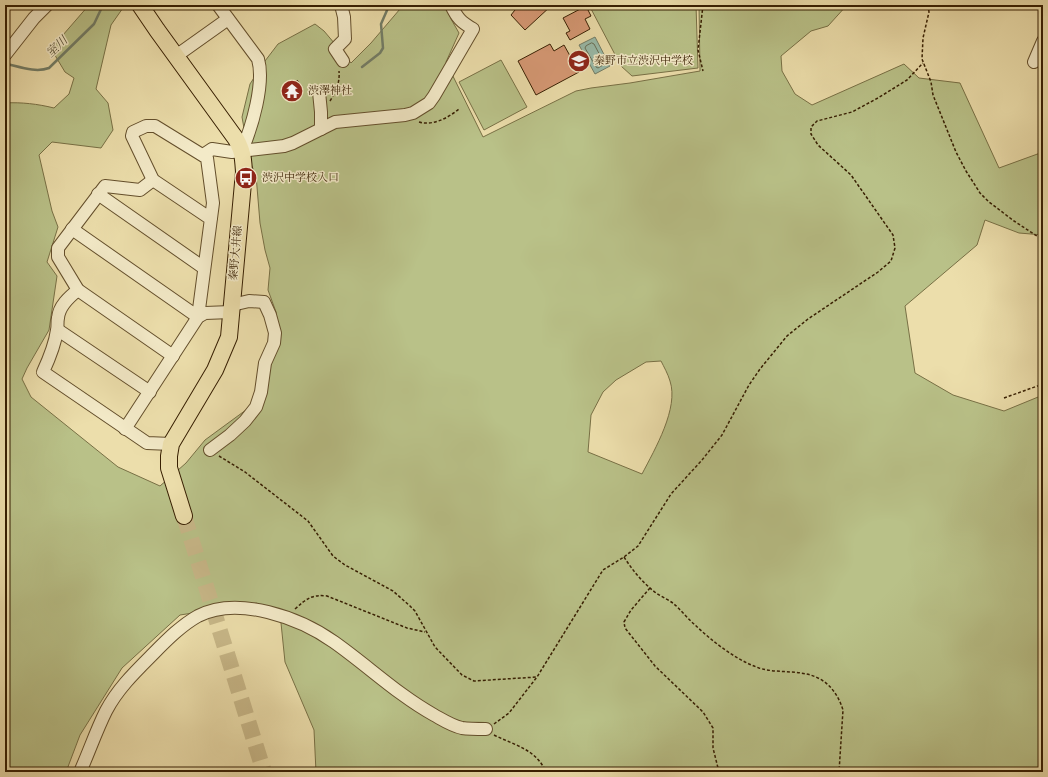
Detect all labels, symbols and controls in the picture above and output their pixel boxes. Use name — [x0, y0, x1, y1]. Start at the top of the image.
water label: 室川 — [43, 32, 72, 61]
school or university icon: 秦野市立渋沢中学校 — [566, 48, 592, 74]
place label: 秦野市立渋沢中学校 — [594, 54, 693, 68]
temple icon: 渋澤神社 — [279, 78, 305, 104]
place label: 渋澤神社 — [308, 84, 352, 98]
bus stop icon: 渋沢中学校入口 — [233, 165, 259, 191]
place label: 渋沢中学校入口 — [262, 171, 339, 185]
street label: 秦野大井線 — [227, 225, 245, 281]

